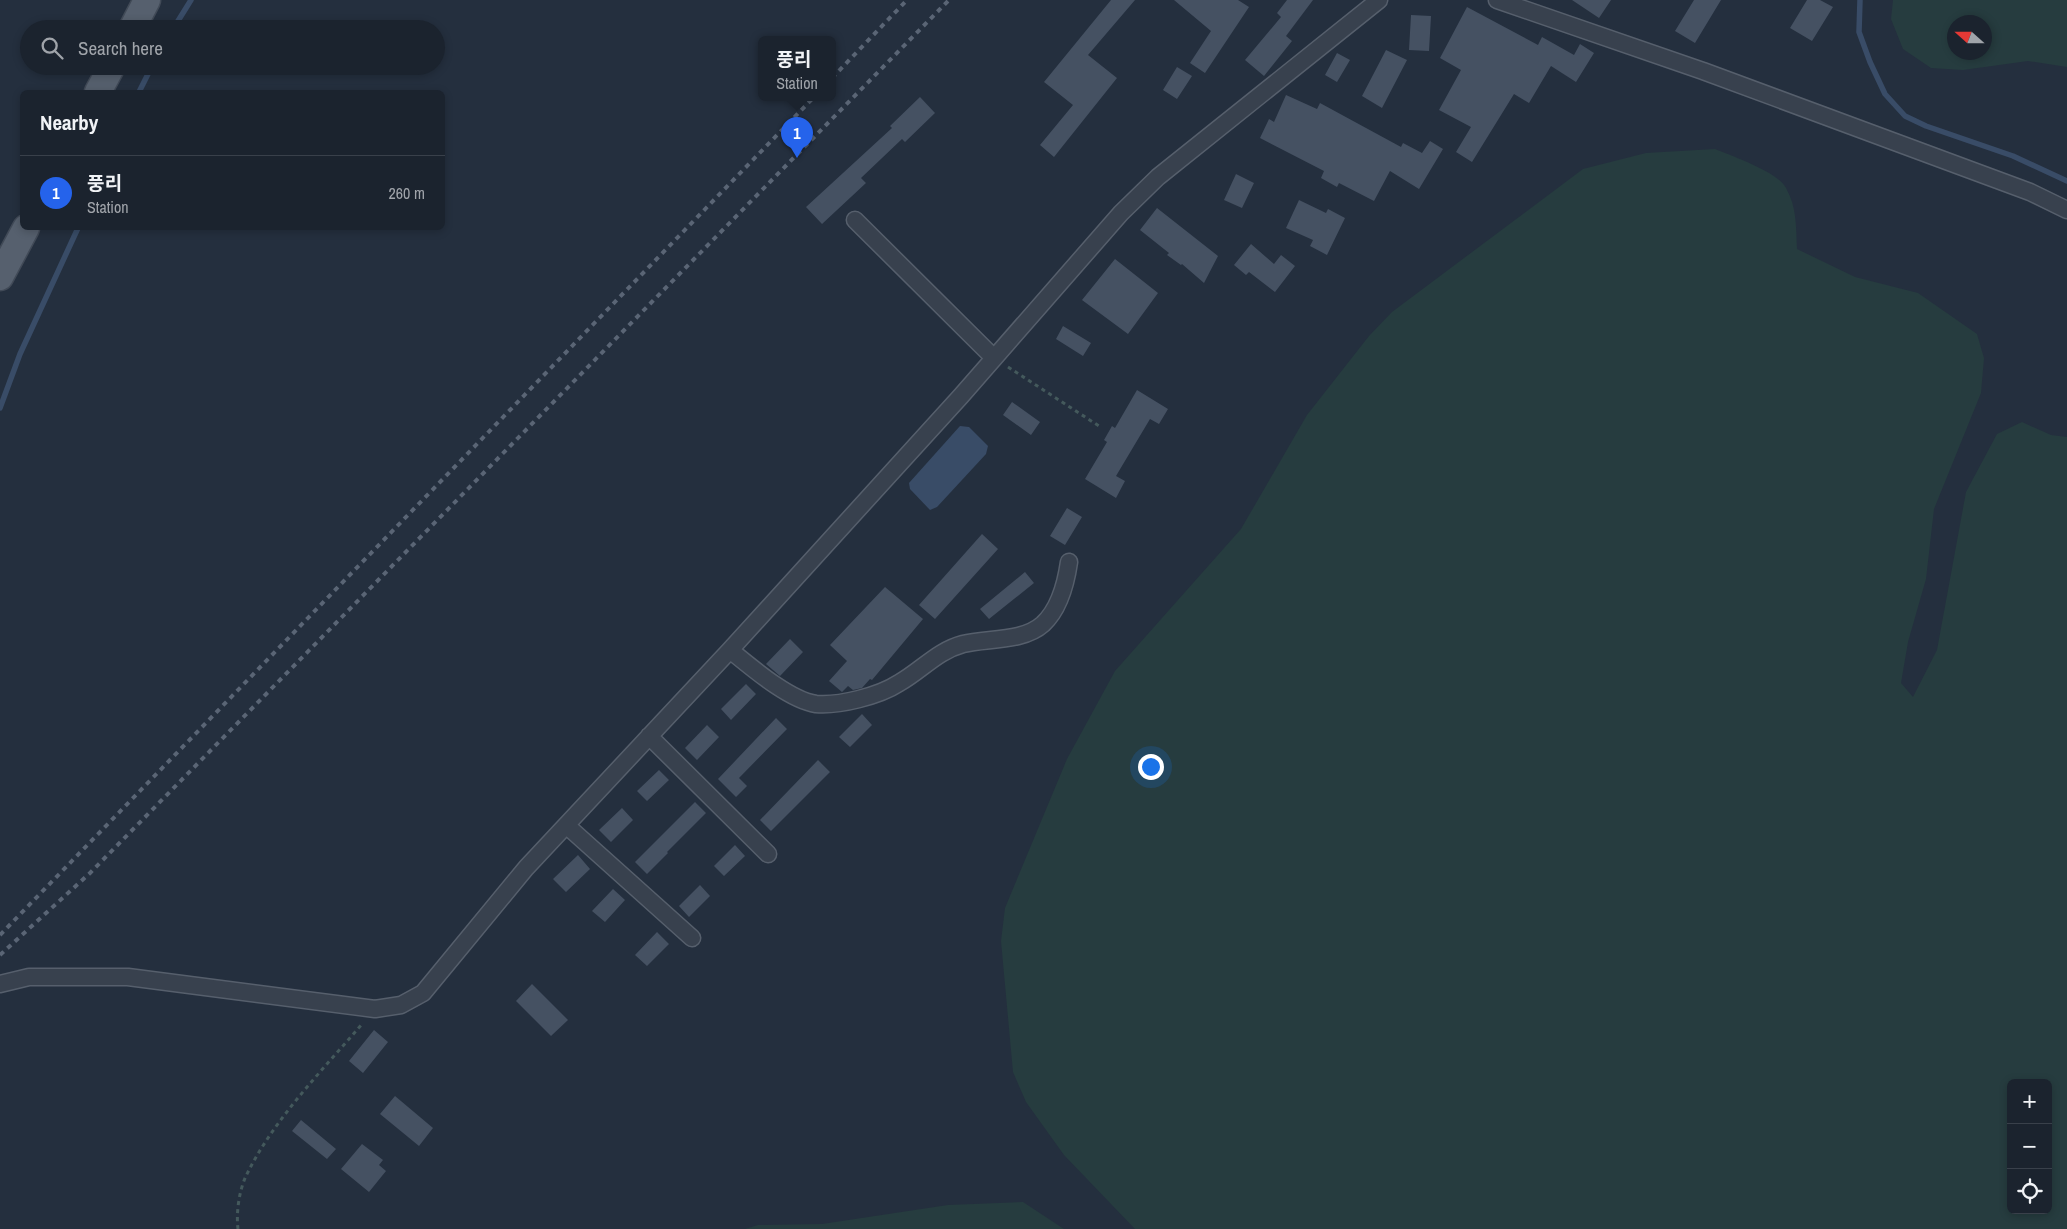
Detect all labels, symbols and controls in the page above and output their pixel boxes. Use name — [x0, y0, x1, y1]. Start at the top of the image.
north arrow — [1947, 15, 1992, 60]
search box — [20, 20, 445, 75]
icon: search — [38, 34, 66, 62]
text: Search here — [78, 35, 163, 61]
popup — [758, 36, 836, 101]
text: 풍리 — [776, 46, 811, 72]
text: Station — [776, 72, 818, 94]
text: Nearby — [40, 108, 98, 137]
pin: 1 — [781, 117, 813, 158]
text: 풍리 — [87, 170, 122, 196]
text: 1 — [52, 182, 60, 204]
text: 260 m — [389, 182, 425, 204]
text: Station — [87, 196, 129, 218]
your location — [1138, 754, 1164, 780]
map controls — [2007, 1079, 2052, 1214]
button: + — [2007, 1079, 2052, 1124]
button: − — [2007, 1124, 2052, 1169]
button: locate — [2007, 1169, 2052, 1214]

